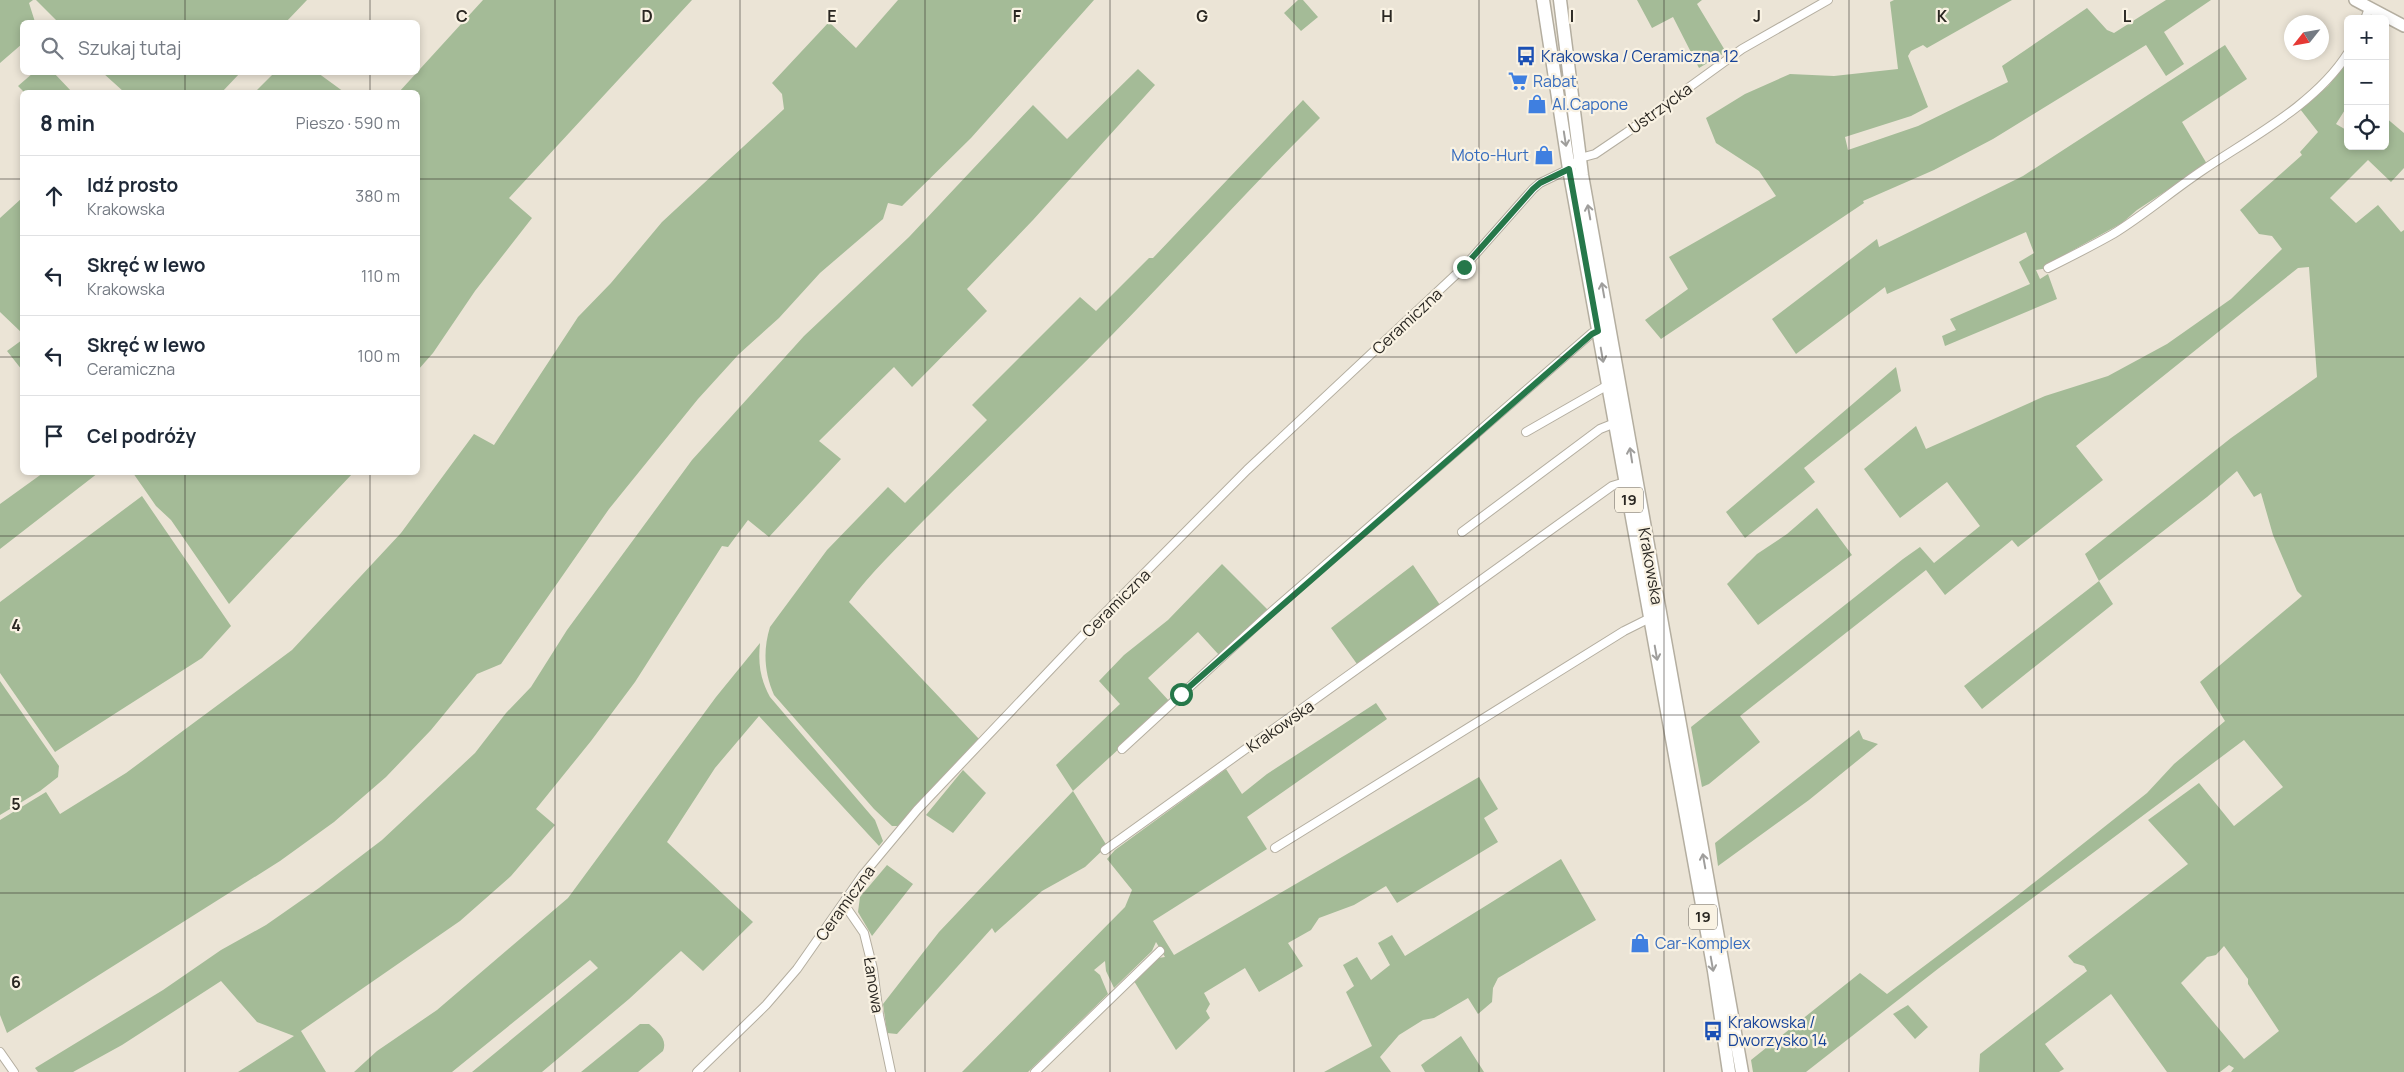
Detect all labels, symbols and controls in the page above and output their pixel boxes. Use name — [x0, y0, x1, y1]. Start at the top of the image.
text: C — [456, 5, 468, 27]
text: D — [641, 5, 653, 27]
text: E — [827, 5, 837, 27]
text: F — [1013, 5, 1022, 27]
text: G — [1196, 5, 1208, 27]
text: H — [1381, 5, 1393, 27]
text: I — [1570, 5, 1574, 27]
text: J — [1753, 5, 1761, 27]
text: K — [1937, 5, 1948, 27]
text: L — [2123, 5, 2132, 27]
north arrow — [2284, 15, 2329, 60]
map controls — [2344, 15, 2389, 150]
button: + — [2344, 15, 2389, 60]
search box — [20, 20, 420, 75]
icon: search — [38, 34, 66, 62]
text: Szukaj tutaj — [78, 35, 181, 61]
bus stop icon: Krakowska / Ceramiczna 12 — [1515, 45, 1537, 67]
place label: Krakowska / Ceramiczna 12 — [1541, 45, 1738, 67]
button: − — [2344, 60, 2389, 105]
supermarket icon: Rabat — [1507, 70, 1529, 92]
place label: Rabat — [1533, 70, 1577, 92]
street label: Ustrzycka — [1624, 77, 1696, 139]
shop icon: Al.Capone — [1526, 93, 1548, 115]
place label: Al.Capone — [1552, 93, 1628, 115]
button: locate — [2344, 105, 2389, 150]
text: 8 min — [40, 109, 95, 137]
text: Pieszo · 590 m — [296, 112, 400, 134]
one-way arrow — [1560, 131, 1570, 147]
place label: Moto-Hurt — [1451, 144, 1529, 166]
shop icon: Moto-Hurt — [1533, 144, 1555, 166]
text: Idź prosto — [87, 172, 178, 198]
icon: ahead — [40, 182, 68, 210]
text: 380 m — [355, 185, 400, 207]
text: Krakowska — [87, 198, 165, 220]
one-way arrow — [1584, 204, 1593, 220]
text: Skręć w lewo — [87, 252, 206, 278]
route end — [1453, 256, 1476, 279]
icon: left — [40, 262, 68, 290]
text: 110 m — [361, 265, 400, 287]
text: Krakowska — [87, 278, 165, 300]
street label: Ceramiczna — [1367, 283, 1447, 359]
one-way arrow — [1598, 283, 1608, 299]
text: Skręć w lewo — [87, 332, 206, 358]
icon: left — [40, 342, 68, 370]
text: 100 m — [357, 345, 400, 367]
one-way arrow — [1598, 347, 1608, 363]
text: Ceramiczna — [87, 358, 175, 380]
icon: arrive — [40, 422, 68, 450]
text: Cel podróży — [87, 423, 196, 449]
one-way arrow — [1626, 447, 1636, 463]
road number: 19 — [1615, 488, 1643, 512]
street label: Krakowska — [1633, 526, 1669, 606]
street label: Ceramiczna — [1077, 564, 1155, 642]
text: 4 — [11, 614, 21, 636]
one-way arrow — [1652, 644, 1662, 660]
route start — [1170, 683, 1193, 706]
street label: Krakowska — [1242, 695, 1318, 757]
text: 5 — [11, 793, 21, 815]
one-way arrow — [1699, 853, 1708, 869]
street label: Ceramiczna — [810, 861, 880, 945]
road number: 19 — [1689, 904, 1717, 930]
shop icon: Car-Komplex — [1629, 932, 1651, 954]
place label: Car-Komplex — [1655, 932, 1751, 954]
street label: Łanowa — [859, 955, 889, 1015]
one-way arrow — [1708, 956, 1718, 972]
text: 6 — [11, 971, 21, 993]
place label: Krakowska / Dworzysko 14 — [1728, 1011, 1827, 1051]
bus stop icon: Krakowska / Dworzysko 14 — [1702, 1020, 1724, 1042]

